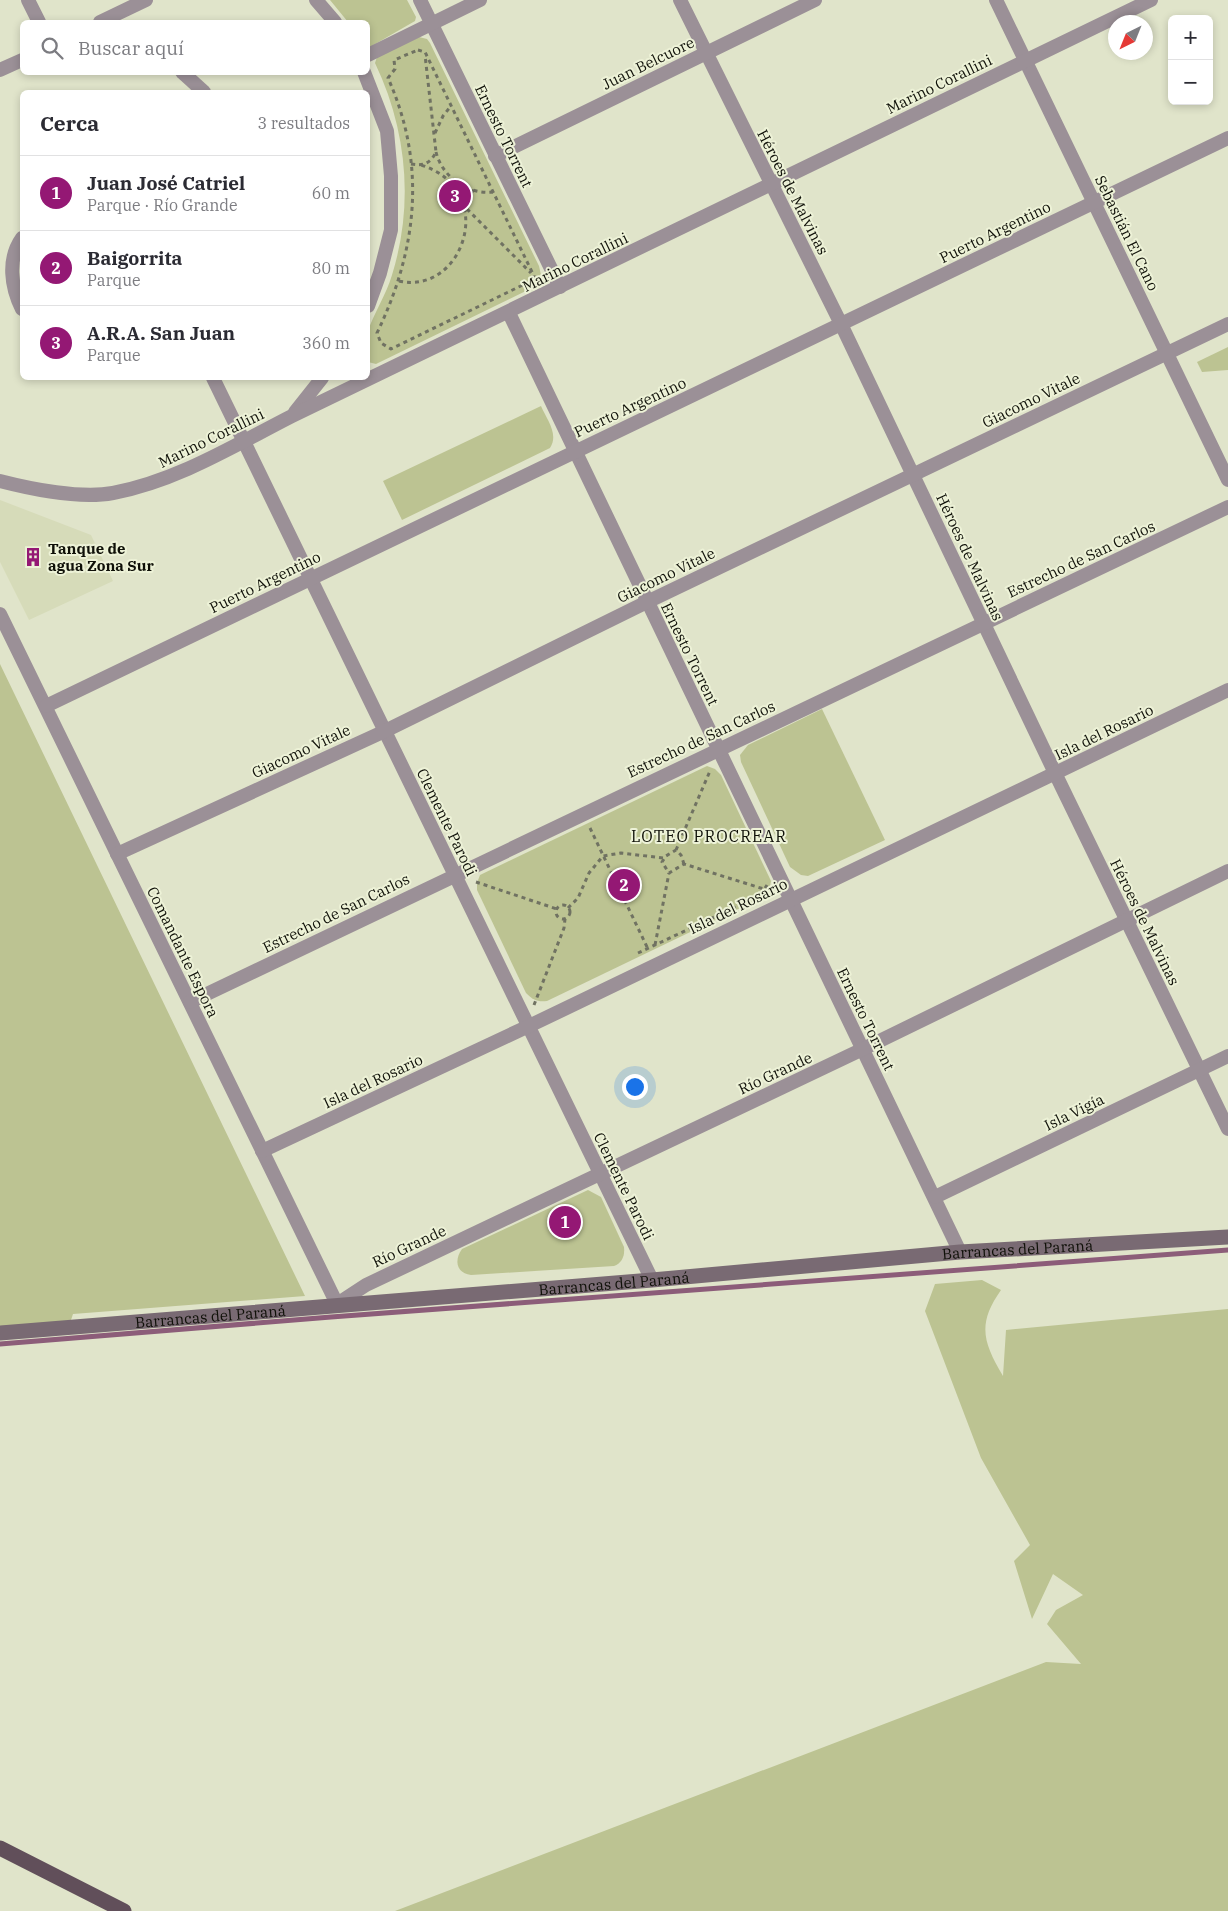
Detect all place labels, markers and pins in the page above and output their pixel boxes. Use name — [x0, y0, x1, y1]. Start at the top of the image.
pin: 3 — [439, 177, 471, 215]
place label: Tanque de agua Zona Sur — [48, 539, 155, 575]
building icon: Tanque de agua Zona Sur — [22, 546, 44, 568]
pin: 2 — [608, 866, 640, 904]
pin: 1 — [549, 1203, 581, 1241]

